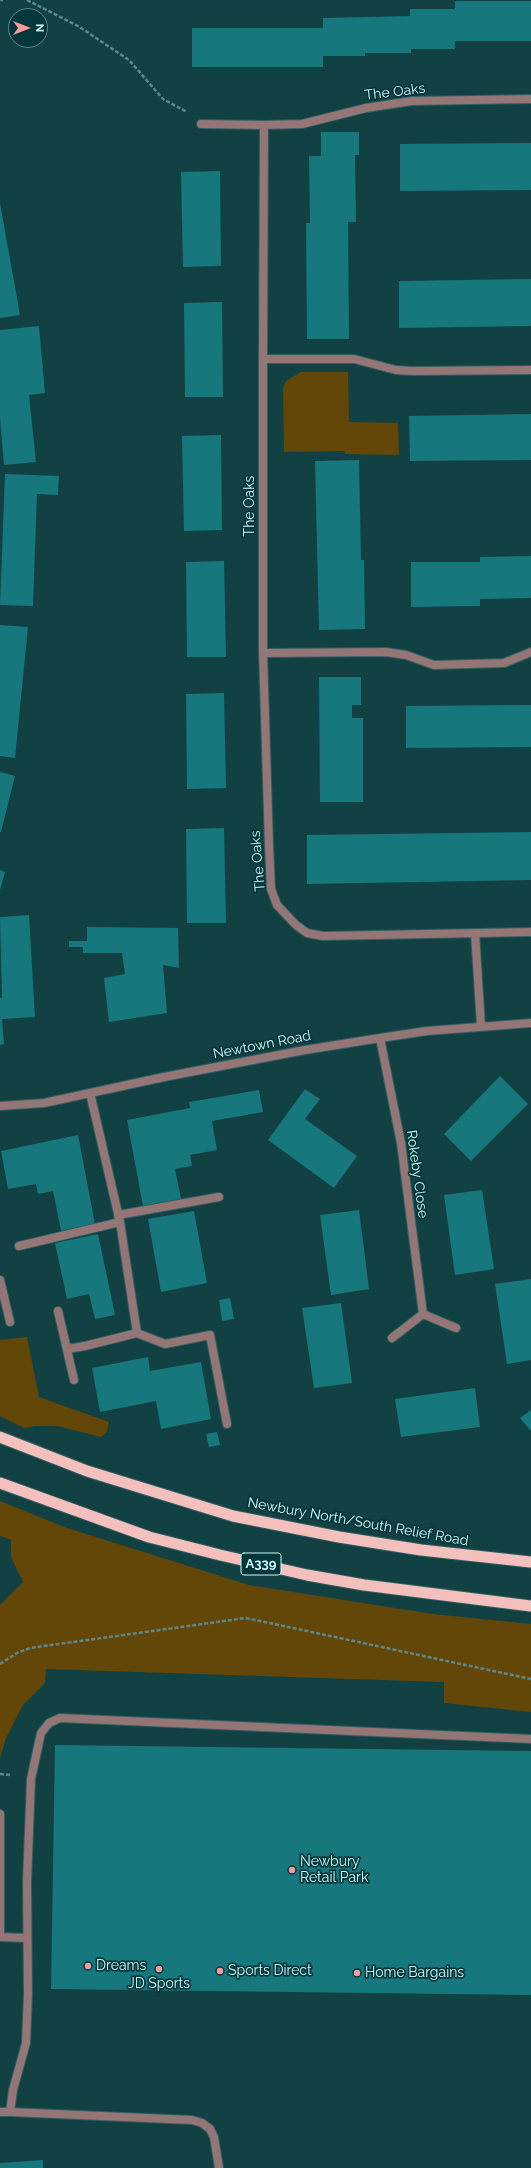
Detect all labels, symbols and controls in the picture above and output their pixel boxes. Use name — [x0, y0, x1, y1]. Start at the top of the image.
north arrow — [8, 8, 48, 48]
text: N — [33, 24, 46, 32]
street label: The Oaks — [364, 80, 426, 104]
street label: The Oaks — [242, 476, 258, 536]
street label: The Oaks — [247, 830, 269, 892]
street label: Newtown Road — [212, 1027, 312, 1063]
street label: Rokeby Close — [403, 1129, 431, 1219]
street label: Newbury North/South Relief Road — [246, 1494, 470, 1550]
road number: A339 — [241, 1553, 281, 1575]
place label: Newbury Retail Park — [300, 1854, 368, 1886]
marker: Newbury Retail Park — [287, 1865, 297, 1875]
place label: Dreams — [96, 1958, 146, 1974]
marker: Dreams — [83, 1961, 93, 1971]
place label: Sports Direct — [228, 1963, 312, 1979]
marker: JD Sports — [154, 1964, 164, 1974]
place label: Home Bargains — [365, 1965, 464, 1981]
marker: Sports Direct — [215, 1966, 225, 1976]
marker: Home Bargains — [352, 1968, 362, 1978]
place label: JD Sports — [128, 1976, 190, 1992]

